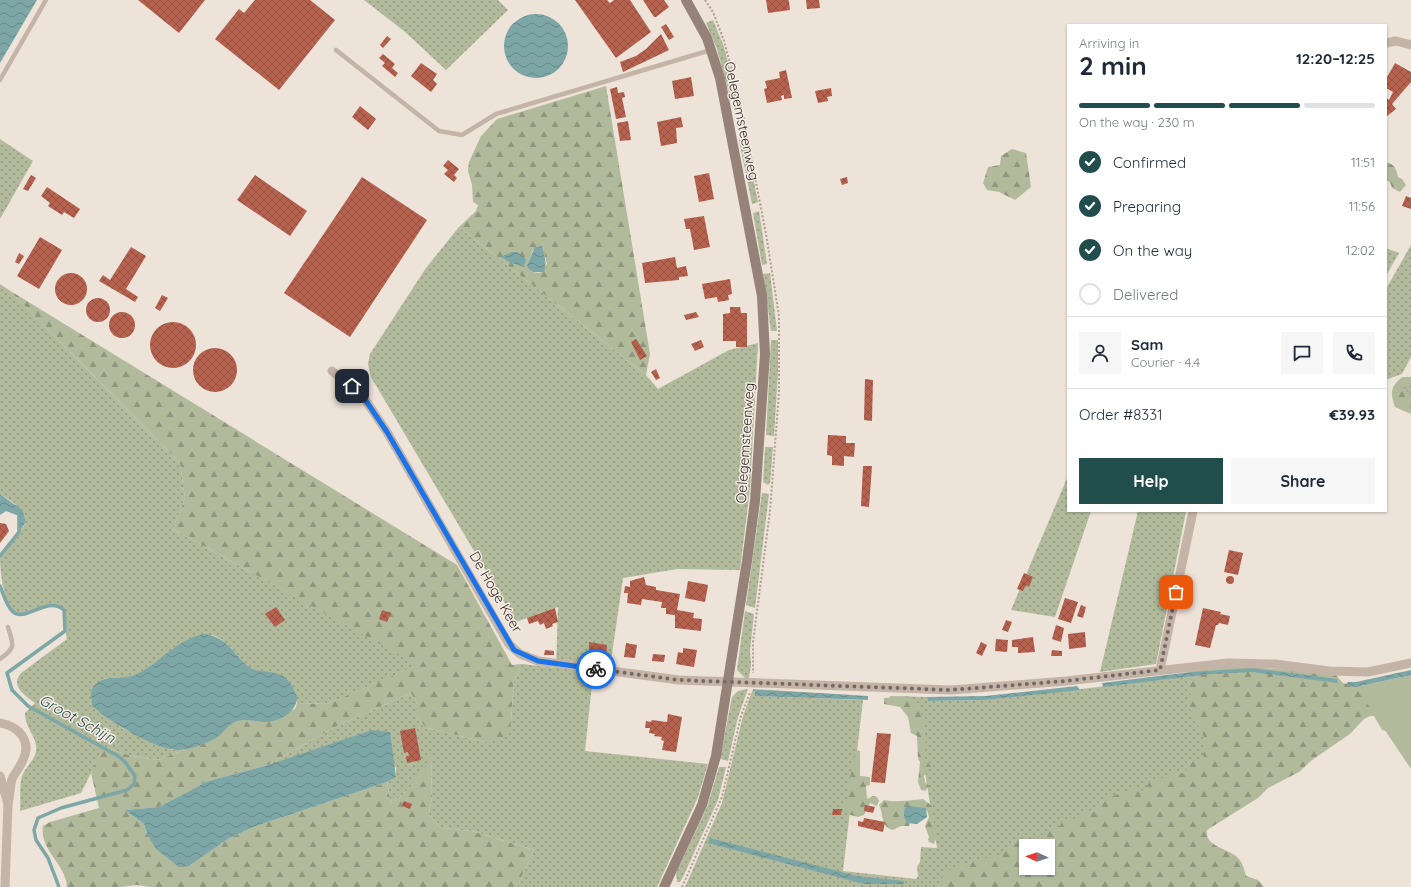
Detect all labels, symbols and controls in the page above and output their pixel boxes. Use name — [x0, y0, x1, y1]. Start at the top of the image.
text: Arriving in — [1079, 35, 1139, 51]
text: 2 min — [1079, 49, 1147, 82]
text: 12:20–12:25 — [1296, 49, 1375, 68]
street label: Oelegemsteenweg — [721, 60, 763, 182]
text: On the way · 230 m — [1079, 114, 1195, 130]
icon: check — [1079, 151, 1101, 173]
text: Confirmed — [1113, 153, 1186, 172]
text: 11:51 — [1351, 154, 1375, 170]
icon: check — [1079, 195, 1101, 217]
text: Preparing — [1113, 197, 1181, 216]
text: 11:56 — [1349, 198, 1375, 214]
icon: check — [1079, 239, 1101, 261]
text: On the way — [1113, 241, 1192, 260]
text: 12:02 — [1346, 242, 1375, 258]
text: Delivered — [1113, 285, 1178, 304]
button: person — [1079, 332, 1121, 374]
button: chat — [1281, 332, 1323, 374]
button: phone — [1333, 332, 1375, 374]
text: Sam — [1131, 335, 1163, 354]
text: Courier · 4.4 — [1131, 354, 1200, 370]
pin — [335, 369, 369, 403]
icon: home — [341, 375, 363, 397]
street label: Oelegemsteenweg — [732, 382, 758, 504]
text: Order #8331 — [1079, 405, 1163, 424]
text: €39.93 — [1329, 405, 1375, 424]
button: Help — [1079, 458, 1223, 504]
button: Share — [1231, 458, 1375, 504]
street label: De Hoge Keer — [465, 548, 527, 636]
pin — [1159, 575, 1193, 609]
icon: bag — [1165, 581, 1187, 603]
courier — [576, 649, 616, 689]
icon: bike — [585, 658, 607, 680]
water label: Groot Schijn — [36, 690, 119, 747]
north arrow — [1019, 839, 1055, 875]
map controls — [1019, 839, 1055, 875]

